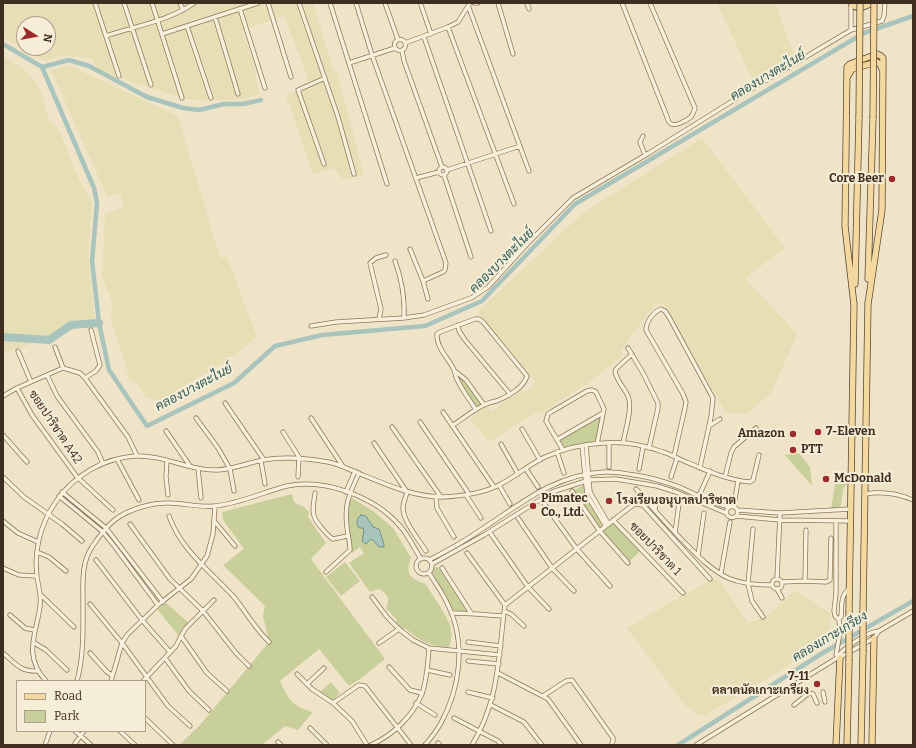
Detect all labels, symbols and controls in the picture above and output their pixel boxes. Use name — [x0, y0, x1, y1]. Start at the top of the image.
north arrow — [16, 16, 56, 56]
text: N — [40, 33, 54, 44]
water label: คลองบางตะไนย์ — [727, 47, 809, 105]
place label: Core Beer — [829, 172, 884, 186]
marker: Core Beer — [887, 174, 897, 184]
water label: คลองบางตะไนย์ — [466, 225, 538, 297]
water label: คลองบางตะไนย์ — [153, 361, 235, 415]
street label: ซอยปาริชาต A42 — [25, 387, 85, 467]
place label: 7-Eleven — [826, 425, 875, 439]
place label: Amazon — [738, 427, 785, 441]
marker: 7-Eleven — [813, 427, 823, 437]
marker: Amazon — [788, 429, 798, 439]
place label: PTT — [801, 443, 823, 457]
marker: PTT — [788, 445, 798, 455]
place label: McDonald — [834, 472, 891, 486]
marker: McDonald — [821, 474, 831, 484]
place label: Pimatec Co., Ltd. — [541, 492, 588, 520]
place label: โรงเรียนอนุบาลปาริชาต — [617, 494, 736, 508]
marker: โรงเรียนอนุบาลปาริชาต — [604, 496, 614, 506]
marker: Pimatec Co., Ltd. — [528, 501, 538, 511]
street label: ซอยปาริชาต 1 — [626, 519, 684, 579]
water label: คลองเกาะเกรียง — [790, 608, 870, 666]
place label: 7-11 ตลาดนัดเกาะเกรียง — [712, 670, 809, 698]
marker: 7-11 ตลาดนัดเกาะเกรียง — [812, 679, 822, 689]
legend — [16, 680, 146, 732]
text: Road — [54, 689, 82, 703]
text: Park — [54, 709, 79, 723]

